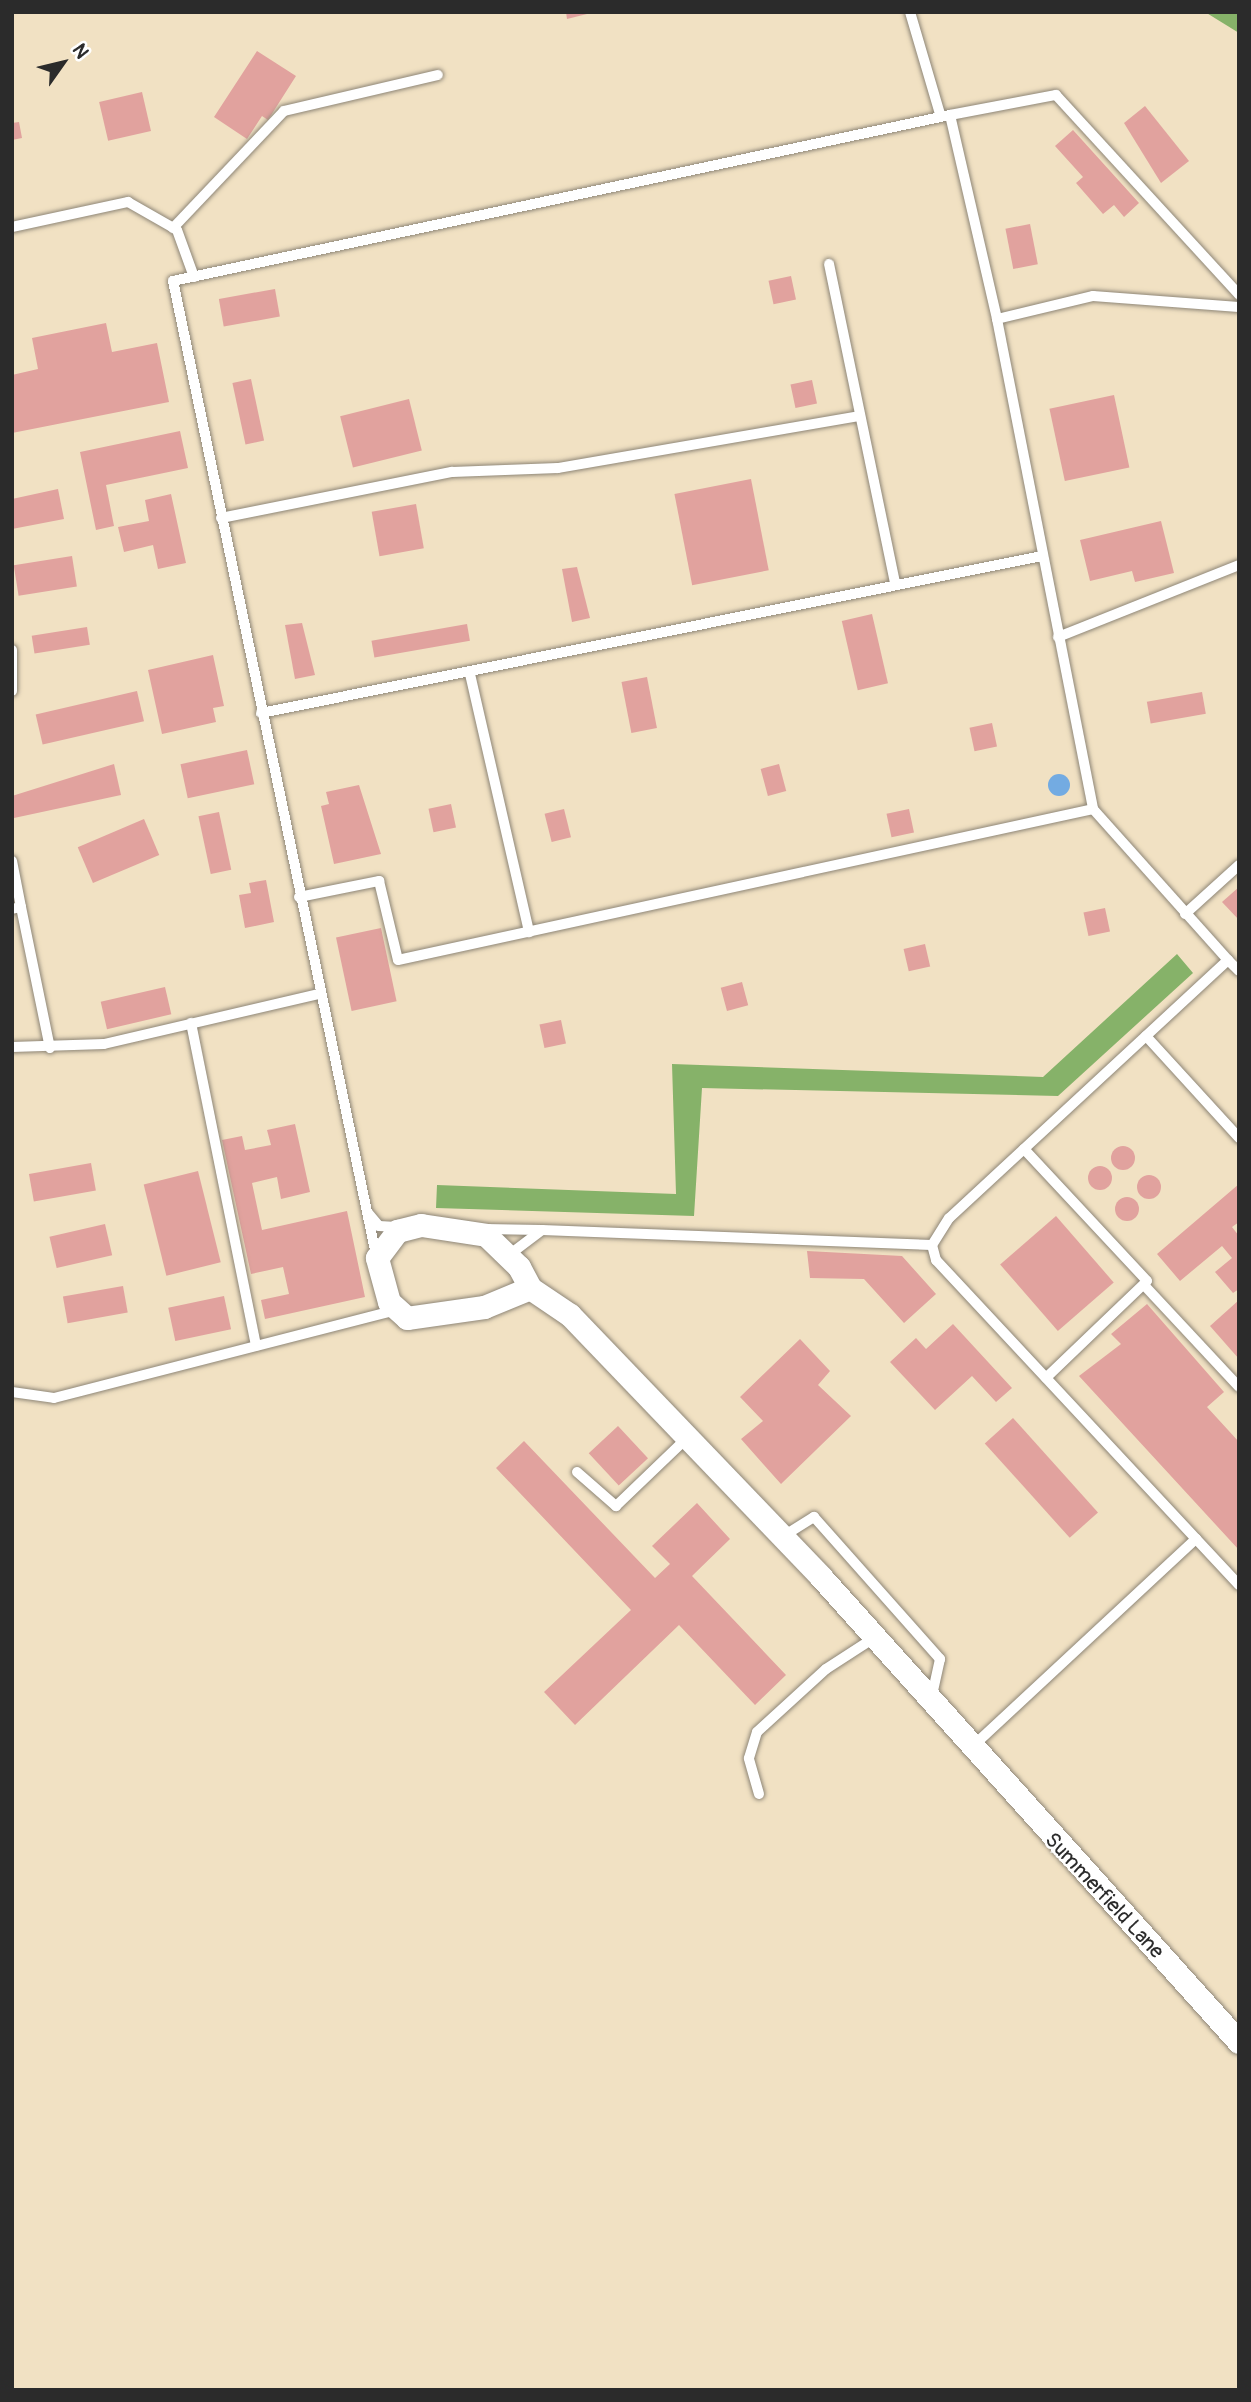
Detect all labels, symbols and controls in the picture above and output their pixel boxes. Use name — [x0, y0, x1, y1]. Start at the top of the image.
north arrow — [28, 28, 98, 98]
text: N — [67, 39, 94, 63]
street label: Summerfield Lane — [1039, 1828, 1169, 1964]

